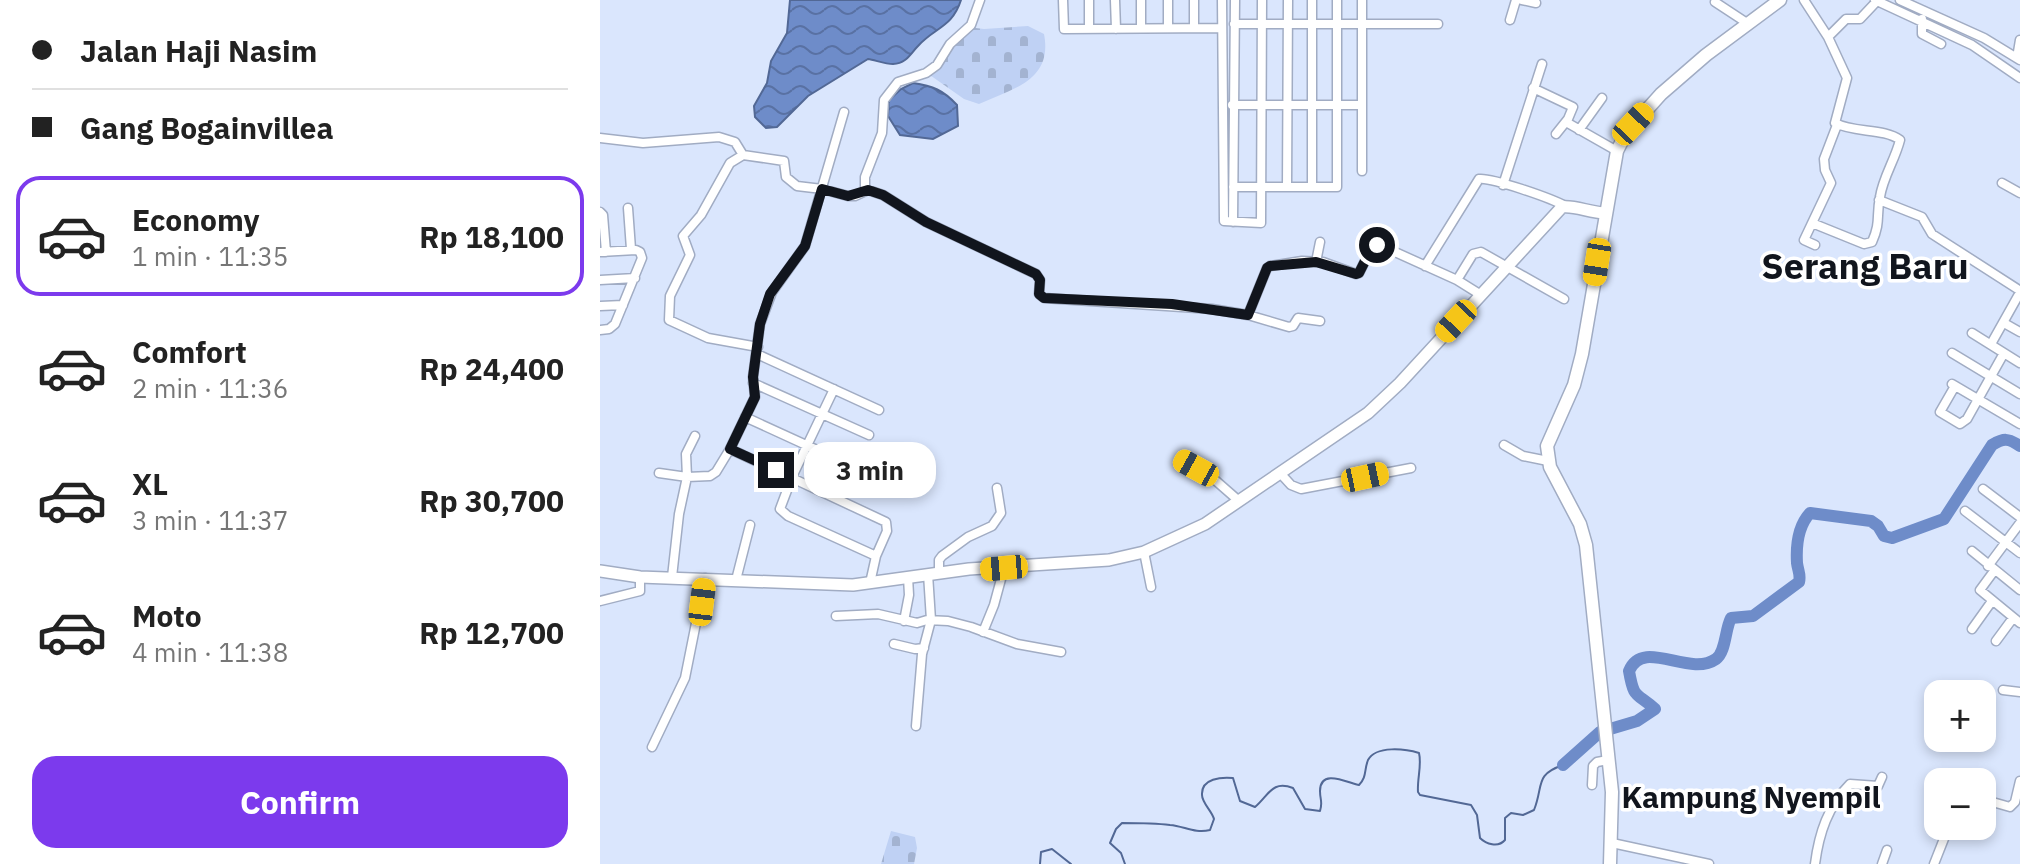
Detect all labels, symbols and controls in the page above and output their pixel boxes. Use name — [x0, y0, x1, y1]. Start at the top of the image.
text: Jalan Haji Nasim — [80, 31, 317, 70]
car — [1608, 98, 1658, 150]
text: Gang Bogainvillea — [80, 108, 333, 147]
icon: car — [36, 200, 108, 272]
text: Economy — [132, 200, 260, 239]
text: Rp 18,100 — [419, 217, 564, 256]
route start — [1359, 227, 1395, 263]
car — [1581, 236, 1613, 288]
text: 1 min · 11:35 — [132, 239, 288, 273]
district label: Serang Baru — [1761, 242, 1969, 289]
car — [1431, 295, 1481, 347]
icon: car — [36, 332, 108, 404]
text: Comfort — [132, 332, 247, 371]
text: Rp 24,400 — [419, 349, 564, 388]
text: 2 min · 11:36 — [132, 371, 288, 405]
callout: 3 min — [804, 442, 936, 498]
car — [1169, 446, 1223, 490]
route end — [758, 452, 794, 488]
text: 3 min — [836, 453, 904, 487]
car — [1339, 460, 1391, 494]
icon: car — [36, 464, 108, 536]
text: XL — [132, 464, 168, 503]
text: Rp 30,700 — [419, 481, 564, 520]
text: 3 min · 11:37 — [132, 503, 288, 537]
car — [979, 554, 1029, 582]
car — [687, 577, 717, 627]
icon: car — [36, 596, 108, 668]
text: Moto — [132, 596, 202, 635]
text: Rp 12,700 — [419, 613, 564, 652]
text: 4 min · 11:38 — [132, 635, 288, 669]
map controls — [1924, 680, 1996, 840]
button: + — [1924, 680, 1996, 752]
button: Confirm — [32, 756, 568, 848]
button: − — [1924, 768, 1996, 840]
district label: Kampung Nyempil — [1621, 777, 1881, 816]

